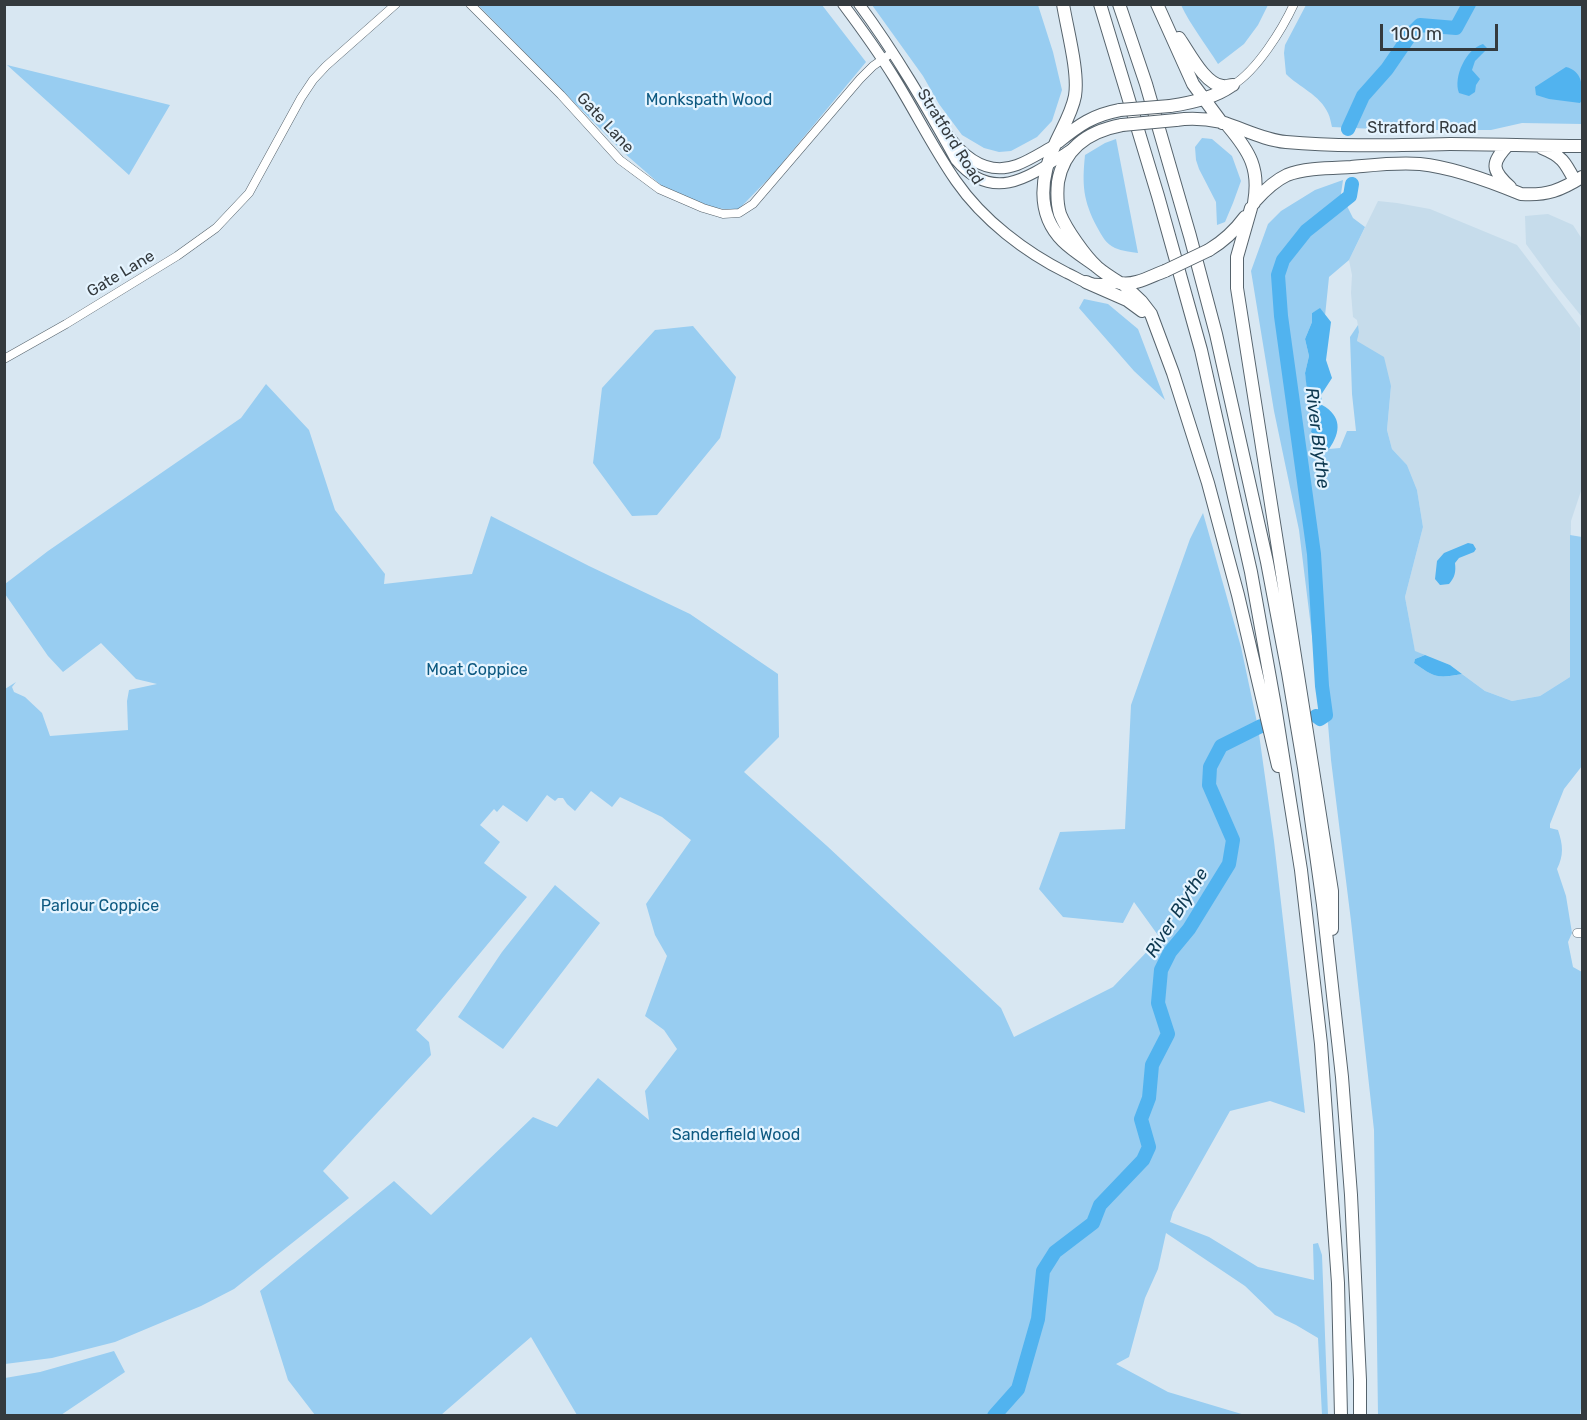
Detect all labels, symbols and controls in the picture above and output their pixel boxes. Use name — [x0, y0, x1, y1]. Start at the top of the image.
scale bar — [1383, 12, 1502, 50]
text: 100 m — [1391, 23, 1442, 45]
street label: Stratford Road — [913, 85, 987, 189]
street label: Gate Lane — [572, 89, 638, 157]
park label: Monkspath Wood — [646, 90, 772, 110]
street label: Stratford Road — [1367, 118, 1477, 138]
street label: Gate Lane — [84, 246, 158, 302]
water label: River Blythe — [1300, 386, 1334, 490]
park label: Moat Coppice — [426, 660, 528, 680]
water label: River Blythe — [1141, 864, 1213, 962]
park label: Parlour Coppice — [41, 896, 159, 916]
park label: Sanderfield Wood — [672, 1125, 800, 1145]

